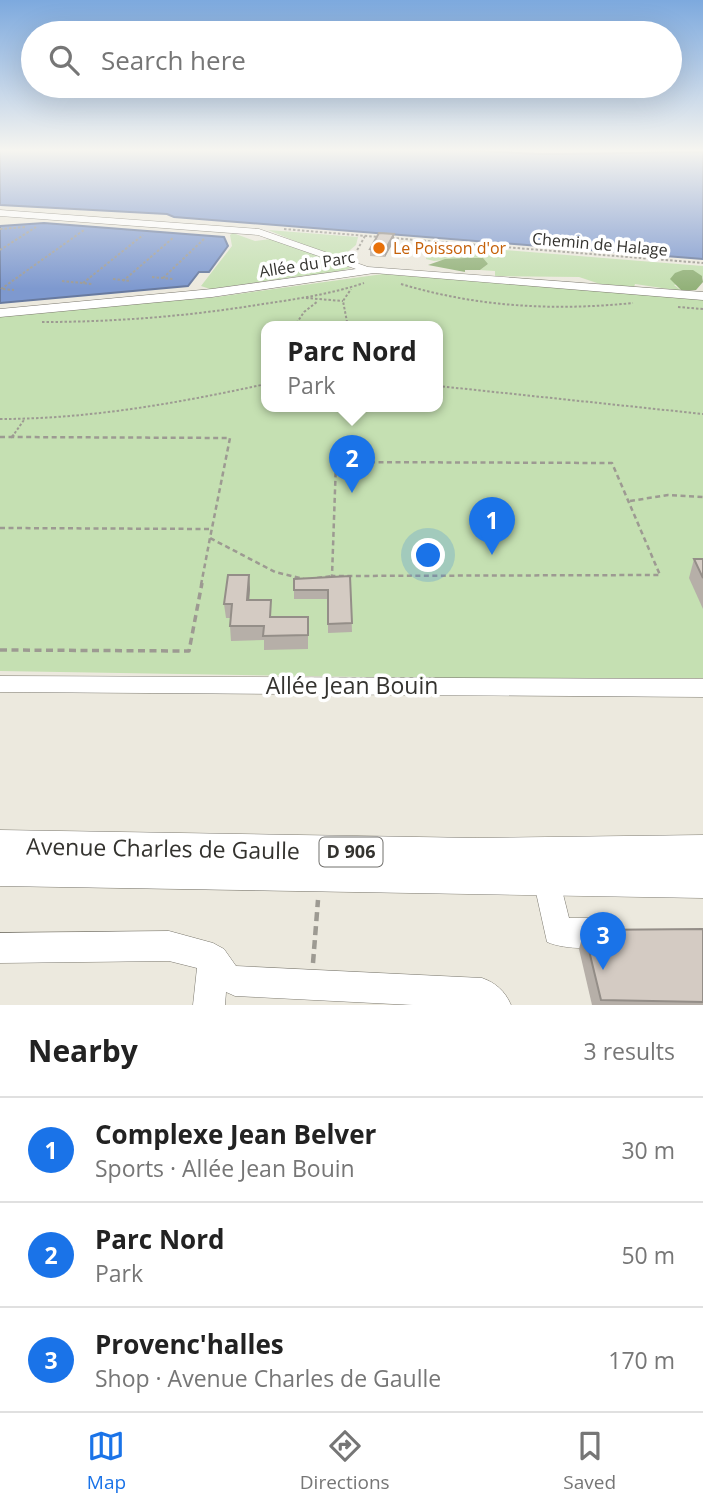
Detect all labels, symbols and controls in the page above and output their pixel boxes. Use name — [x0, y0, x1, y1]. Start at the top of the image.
search box — [21, 21, 682, 98]
icon: search — [45, 41, 83, 79]
text: Search here — [101, 42, 246, 78]
street label: Chemin de Halage — [531, 227, 669, 261]
place label: Le Poisson d'or — [393, 237, 507, 259]
marker: Le Poisson d'or — [371, 240, 387, 256]
street label: Allée du Parc — [257, 246, 357, 282]
popup — [261, 321, 443, 412]
text: Parc Nord — [287, 333, 417, 369]
text: Park — [287, 369, 335, 401]
pin: 2 — [329, 435, 375, 493]
pin: 1 — [469, 497, 515, 555]
your location — [411, 538, 445, 572]
street label: Allée Jean Bouin — [266, 669, 438, 701]
street label: Avenue Charles de Gaulle — [26, 830, 300, 866]
road number: D 906 — [320, 838, 382, 866]
pin: 3 — [580, 912, 626, 970]
text: Nearby — [28, 1030, 138, 1071]
text: 3 results — [584, 1035, 675, 1067]
text: Complexe Jean Belver — [95, 1116, 376, 1152]
text: 1 — [44, 1134, 58, 1166]
text: 30 m — [621, 1134, 675, 1166]
text: Sports · Allée Jean Bouin — [95, 1152, 355, 1184]
text: Parc Nord — [95, 1221, 224, 1257]
text: 2 — [44, 1239, 58, 1271]
text: 50 m — [621, 1239, 675, 1271]
text: Park — [95, 1257, 143, 1289]
text: Provenc'halles — [95, 1326, 284, 1362]
text: 3 — [44, 1344, 58, 1376]
text: 170 m — [608, 1344, 675, 1376]
text: Shop · Avenue Charles de Gaulle — [95, 1362, 441, 1394]
tab: Map — [87, 1427, 126, 1495]
tab: Directions — [300, 1427, 390, 1495]
tab: Saved — [563, 1427, 616, 1495]

